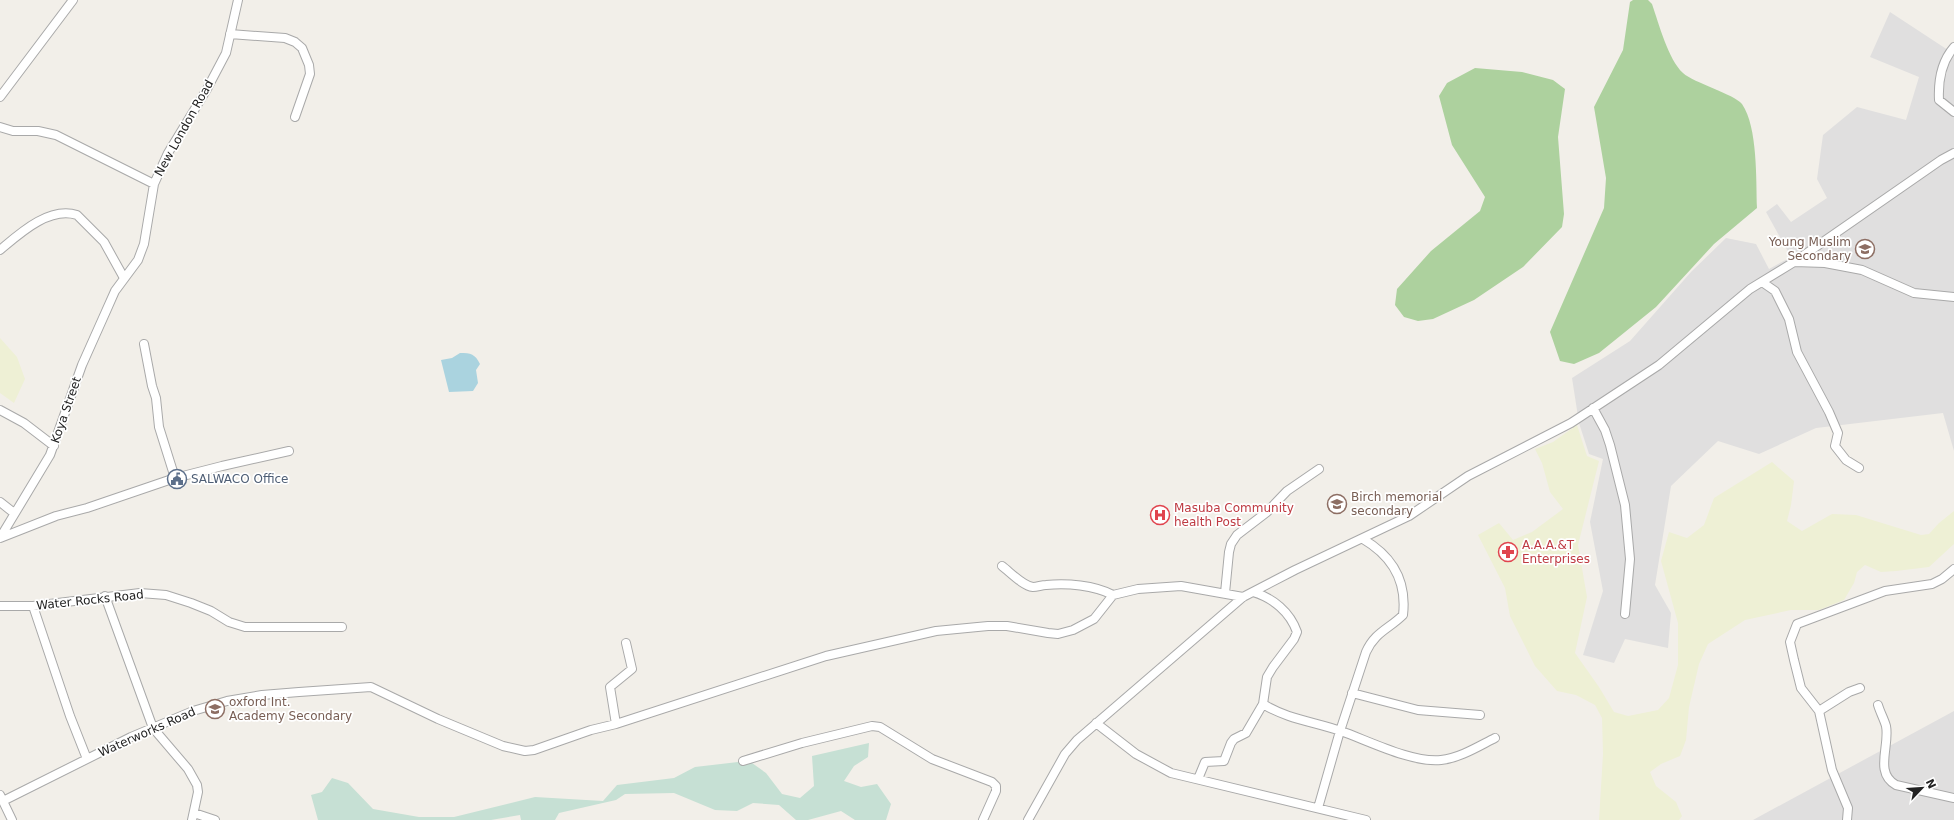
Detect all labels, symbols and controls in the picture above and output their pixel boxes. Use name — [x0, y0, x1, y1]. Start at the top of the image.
street label: New London Road — [152, 77, 216, 179]
place label: Young Muslim Secondary — [1768, 235, 1851, 263]
school or university icon: Young Muslim Secondary — [1854, 238, 1876, 260]
street label: Koya Street — [48, 375, 84, 445]
public building icon: SALWACO Office — [166, 468, 188, 490]
place label: SALWACO Office — [191, 472, 289, 486]
place label: Birch memorial secondary — [1351, 490, 1442, 518]
school or university icon: Birch memorial secondary — [1326, 493, 1348, 515]
place label: Masuba Community health Post — [1174, 501, 1294, 529]
hospital icon: Masuba Community health Post — [1149, 504, 1171, 526]
place label: A.A.A.&T Enterprises — [1522, 538, 1590, 566]
pharmacy icon: A.A.A.&T Enterprises — [1497, 541, 1519, 563]
street label: Water Rocks Road — [35, 587, 145, 613]
place label: oxford Int. Academy Secondary — [229, 695, 352, 723]
school or university icon: oxford Int. Academy Secondary — [204, 698, 226, 720]
street label: Waterworks Road — [96, 704, 198, 760]
north arrow — [1902, 768, 1942, 808]
text: N — [1923, 777, 1938, 791]

